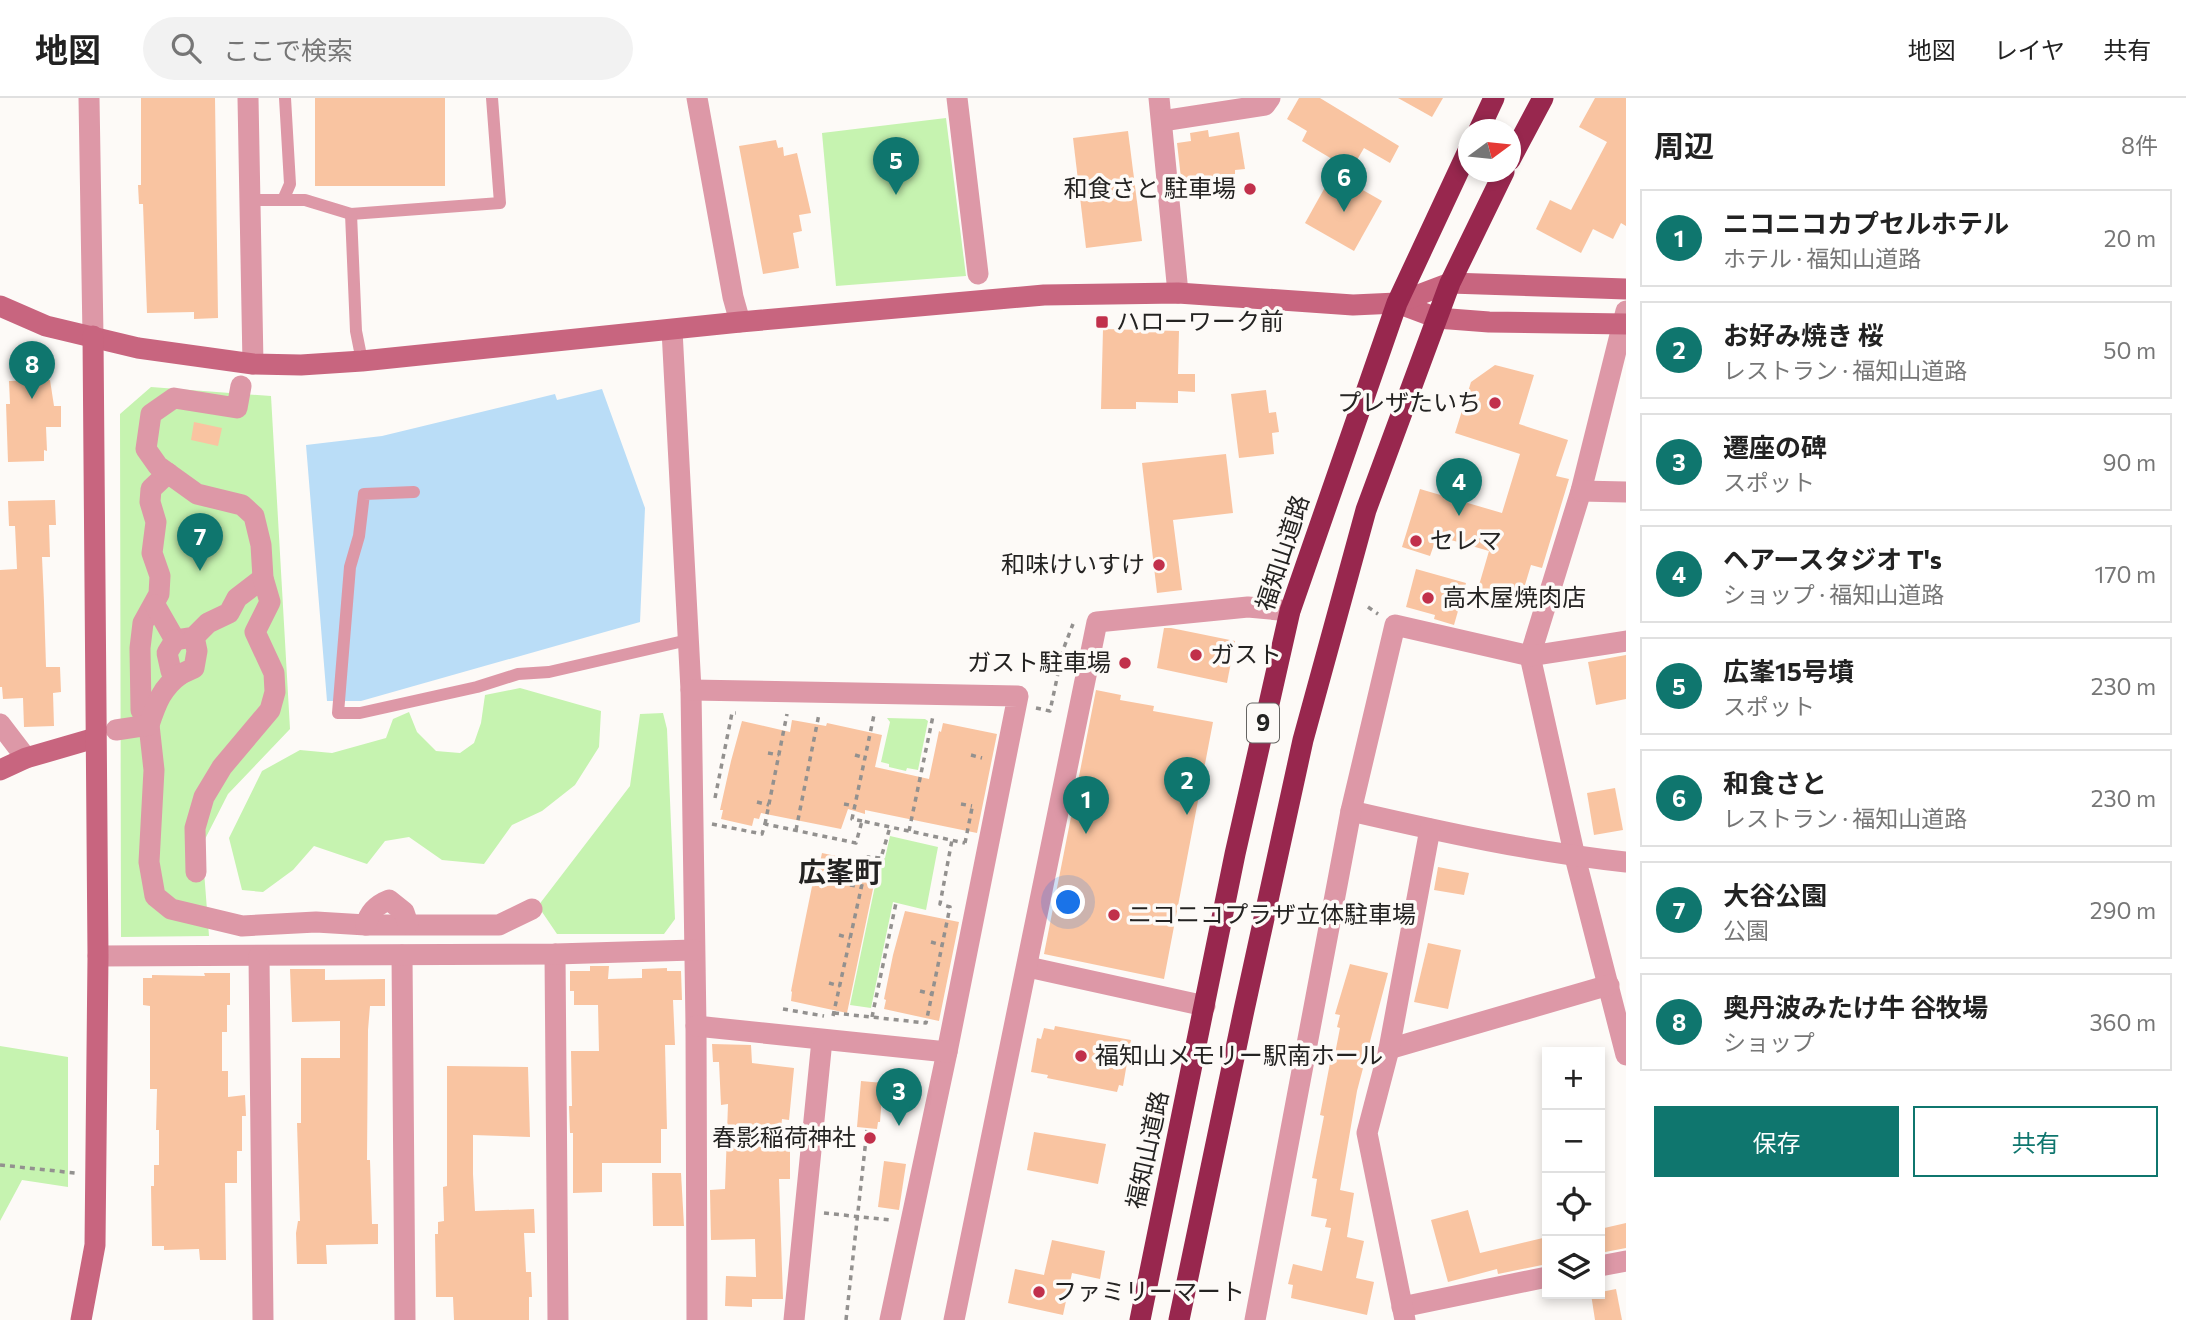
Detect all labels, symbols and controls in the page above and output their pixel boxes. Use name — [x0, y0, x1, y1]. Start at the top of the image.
search box — [143, 17, 633, 80]
text: 地図 — [35, 28, 101, 69]
icon: search — [167, 29, 205, 67]
text: ここで検索 — [223, 34, 353, 65]
text: 地図 — [1908, 35, 1956, 64]
text: レイヤ — [1994, 35, 2065, 64]
text: 共有 — [2103, 35, 2151, 64]
north arrow — [1458, 119, 1521, 182]
text: 周辺 — [1654, 126, 1714, 163]
text: 8件 — [2121, 131, 2158, 159]
pin: 5 — [873, 137, 919, 195]
pin: 6 — [1321, 154, 1367, 212]
place label: 和食さと 駐車場 — [1063, 173, 1236, 202]
marker: 和食さと 駐車場 — [1242, 181, 1258, 197]
text: ニコニコカプセルホテル — [1723, 207, 2009, 238]
text: 1 — [1674, 224, 1684, 252]
text: 20 m — [2104, 224, 2156, 252]
text: ホテル · 福知山道路 — [1723, 244, 1921, 272]
place label: ハローワーク前 — [1116, 306, 1284, 335]
marker: ハローワーク前 — [1094, 314, 1110, 330]
text: お好み焼き 桜 — [1723, 319, 1884, 350]
text: 2 — [1672, 336, 1686, 364]
text: 50 m — [2103, 336, 2156, 364]
pin: 8 — [9, 341, 55, 399]
text: レストラン · 福知山道路 — [1723, 356, 1967, 384]
place label: プレザたいち — [1337, 387, 1481, 416]
marker: プレザたいち — [1487, 395, 1503, 411]
text: 遷座の碑 — [1723, 431, 1827, 462]
text: 3 — [1672, 448, 1686, 476]
text: 90 m — [2103, 448, 2156, 476]
pin: 4 — [1436, 458, 1482, 516]
text: スポット — [1723, 468, 1815, 496]
street label: 福知山道路 — [1249, 491, 1314, 614]
pin: 7 — [177, 513, 223, 571]
place label: セレマ — [1430, 525, 1502, 554]
marker: セレマ — [1408, 533, 1424, 549]
text: ヘアースタジオ T's — [1723, 543, 1942, 574]
place label: 和味けいすけ — [1001, 549, 1145, 578]
marker: 和味けいすけ — [1151, 557, 1167, 573]
text: 4 — [1672, 560, 1686, 588]
text: 170 m — [2095, 560, 2156, 588]
text: ショップ · 福知山道路 — [1723, 580, 1944, 608]
place label: 高木屋焼肉店 — [1442, 582, 1586, 611]
marker: 高木屋焼肉店 — [1420, 590, 1436, 606]
place label: ガスト — [1210, 639, 1282, 668]
place label: ガスト駐車場 — [967, 647, 1111, 676]
marker: ガスト — [1188, 647, 1204, 663]
marker: ガスト駐車場 — [1117, 655, 1133, 671]
text: 広峯15号墳 — [1723, 655, 1854, 686]
text: 5 — [1672, 672, 1686, 700]
text: 230 m — [2091, 672, 2156, 700]
text: スポット — [1723, 692, 1815, 720]
road number: 9 — [1247, 704, 1279, 743]
pin: 2 — [1164, 757, 1210, 815]
text: 和食さと — [1723, 767, 1827, 798]
pin: 1 — [1063, 776, 1109, 834]
text: 6 — [1672, 784, 1686, 812]
text: 230 m — [2091, 784, 2156, 812]
text: レストラン · 福知山道路 — [1723, 804, 1967, 832]
district label: 広峯町 — [798, 854, 882, 888]
text: 大谷公園 — [1723, 879, 1827, 910]
your location — [1051, 885, 1085, 919]
text: 7 — [1673, 896, 1685, 924]
text: 290 m — [2090, 896, 2156, 924]
place label: ニコニコプラザ立体駐車場 — [1128, 899, 1416, 928]
marker: ニコニコプラザ立体駐車場 — [1106, 907, 1122, 923]
text: 公園 — [1723, 916, 1769, 944]
text: 奥丹波みたけ牛 谷牧場 — [1723, 991, 1988, 1022]
text: 8 — [1672, 1008, 1686, 1036]
text: 360 m — [2089, 1008, 2156, 1036]
text: ショップ — [1723, 1028, 1815, 1056]
place label: 福知山メモリー駅南ホール — [1095, 1040, 1383, 1069]
map controls — [1542, 1047, 1605, 1299]
button: + — [1542, 1047, 1605, 1110]
marker: 福知山メモリー駅南ホール — [1073, 1048, 1089, 1064]
pin: 3 — [876, 1068, 922, 1126]
street label: 福知山道路 — [1120, 1088, 1173, 1211]
button: 保存 — [1654, 1106, 1899, 1177]
button: 共有 — [1913, 1106, 2158, 1177]
button: − — [1542, 1110, 1605, 1173]
place label: 春影稲荷神社 — [712, 1122, 856, 1151]
marker: 春影稲荷神社 — [862, 1130, 878, 1146]
button: locate — [1542, 1173, 1605, 1236]
button: layers — [1542, 1236, 1605, 1299]
place label: ファミリーマート — [1053, 1276, 1245, 1305]
marker: ファミリーマート — [1031, 1284, 1047, 1300]

